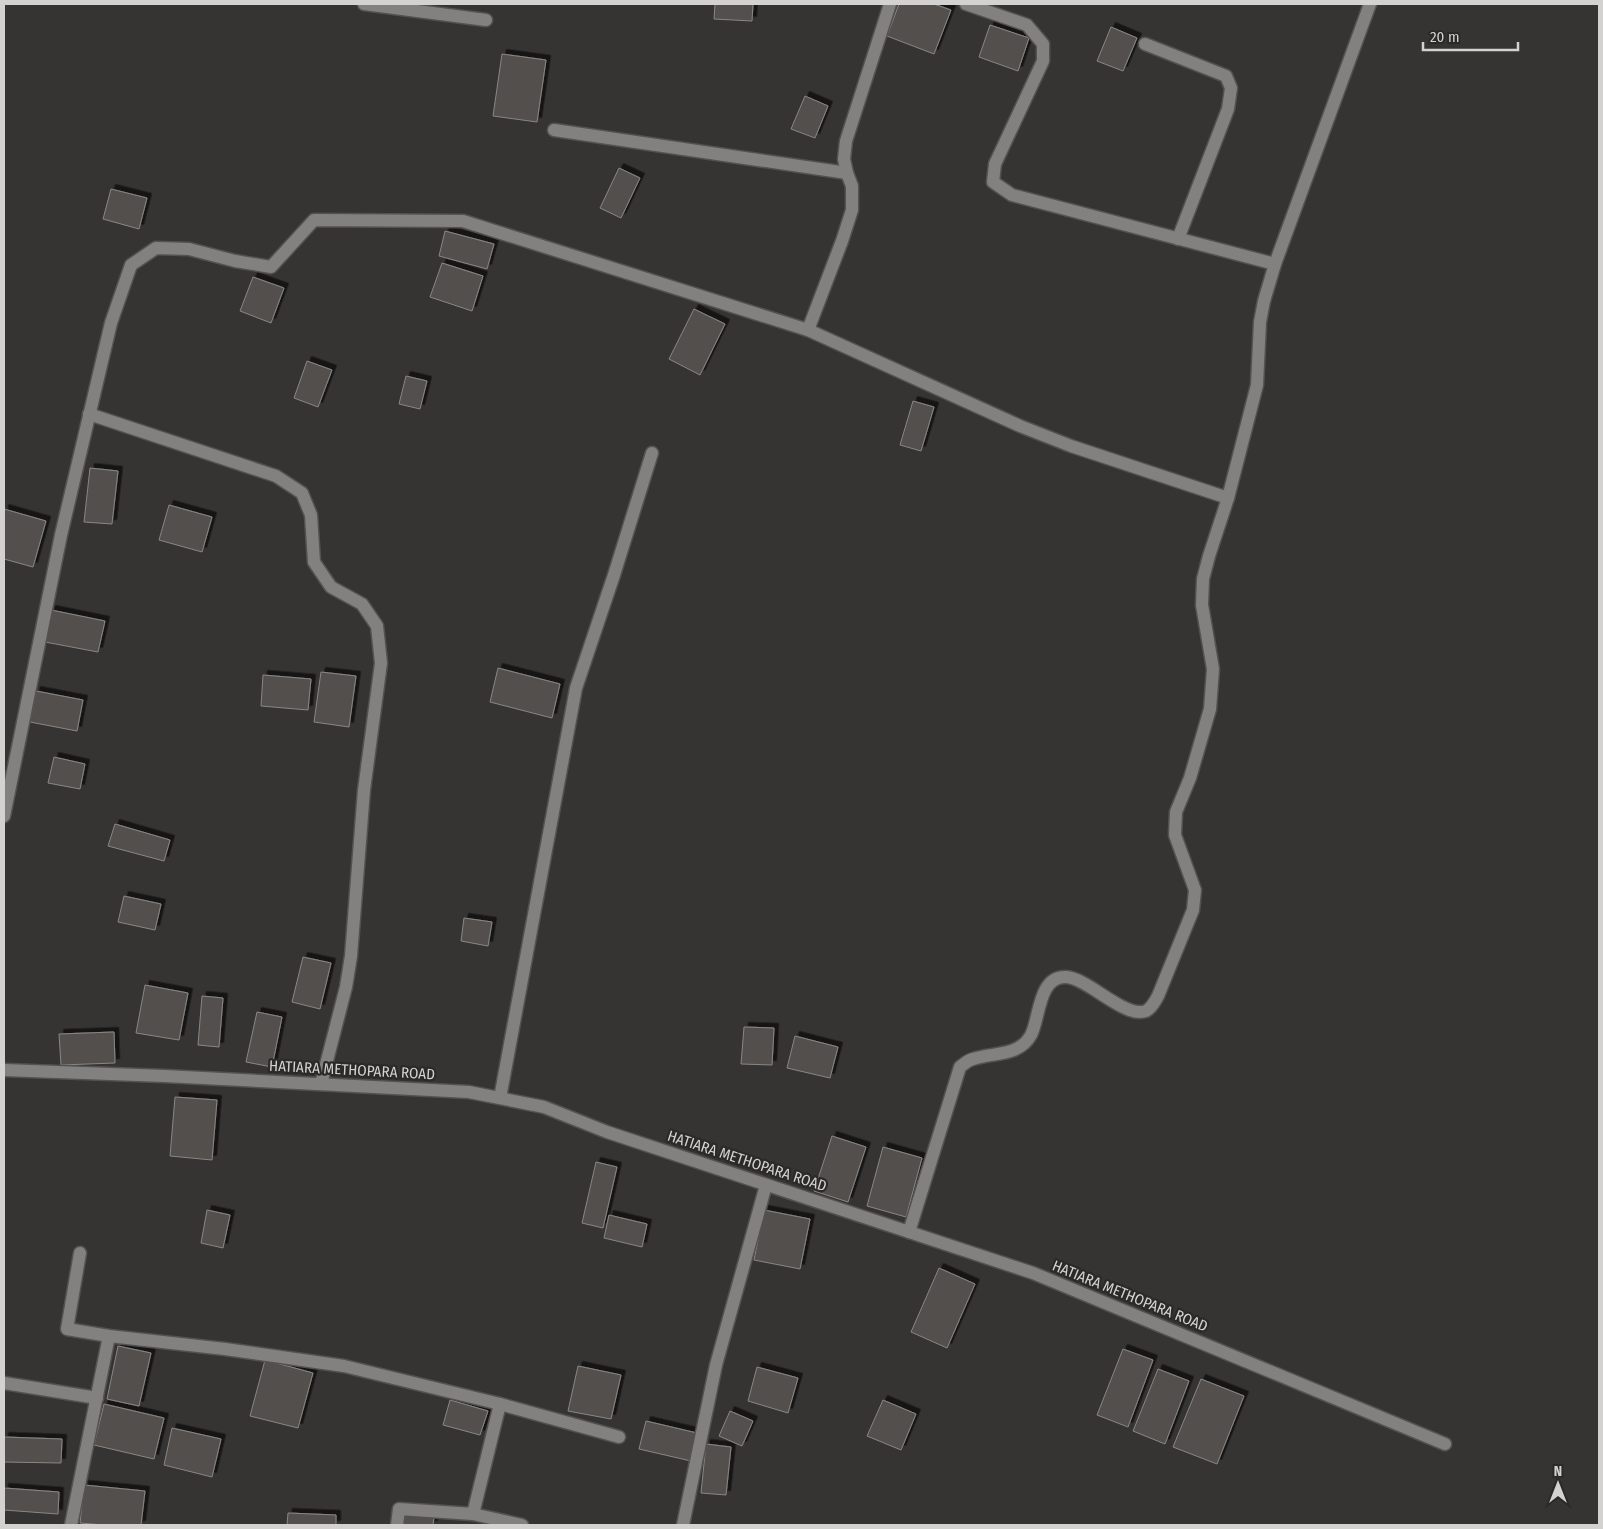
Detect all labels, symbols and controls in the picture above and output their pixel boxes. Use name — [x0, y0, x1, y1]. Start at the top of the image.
scale bar — [1423, 20, 1518, 52]
text: 20 m — [1430, 28, 1460, 46]
street label: HATIARA METHOPARA ROAD — [269, 1057, 435, 1083]
street label: HATIARA METHOPARA ROAD — [665, 1127, 829, 1195]
street label: HATIARA METHOPARA ROAD — [1050, 1257, 1210, 1335]
north arrow — [1533, 1459, 1583, 1509]
text: N — [1554, 1463, 1562, 1480]

